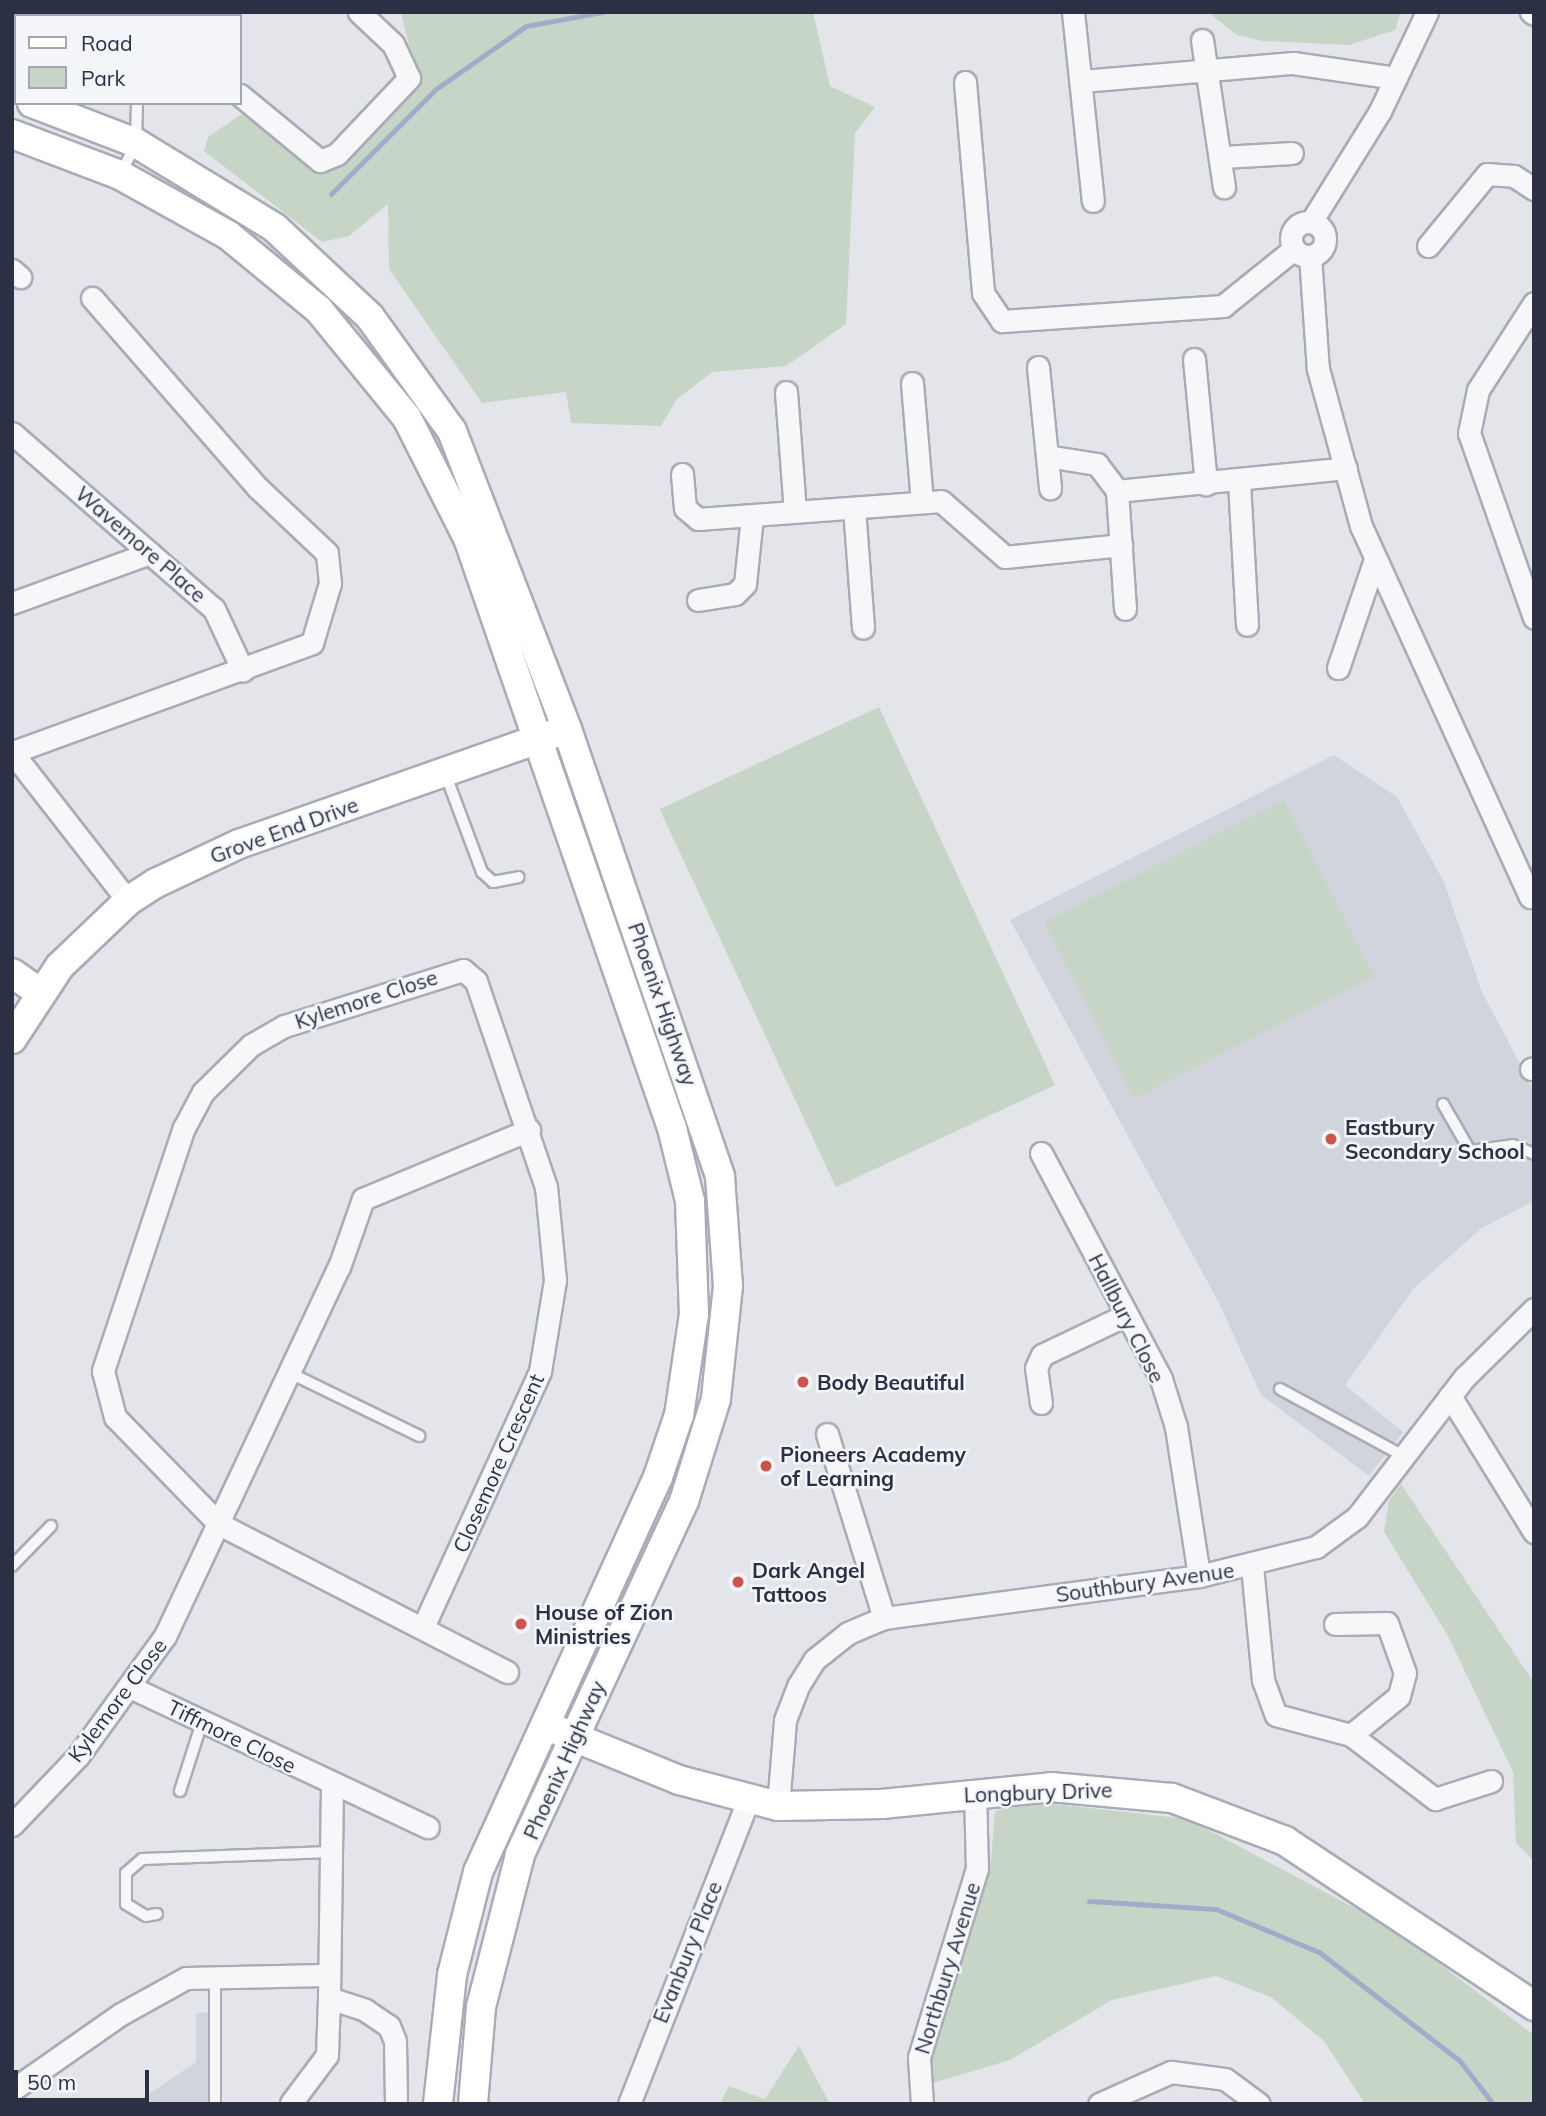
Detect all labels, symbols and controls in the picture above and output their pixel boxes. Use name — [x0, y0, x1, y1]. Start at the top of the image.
legend — [14, 14, 242, 105]
text: Road — [81, 30, 132, 56]
text: Park — [81, 65, 125, 91]
street label: Wavemore Place — [71, 480, 211, 608]
street label: Grove End Drive — [206, 791, 362, 869]
street label: Phoenix Highway — [623, 919, 703, 1089]
street label: Kylemore Close — [292, 964, 440, 1034]
place label: Eastbury Secondary School — [1345, 1114, 1525, 1164]
marker: Eastbury Secondary School — [1323, 1131, 1339, 1147]
street label: Hallbury Close — [1084, 1249, 1170, 1387]
place label: Body Beautiful — [817, 1369, 965, 1395]
street label: Closemore Crescent — [447, 1370, 549, 1556]
marker: Body Beautiful — [795, 1374, 811, 1390]
place label: Pioneers Academy of Learning — [780, 1441, 966, 1491]
marker: Pioneers Academy of Learning — [758, 1458, 774, 1474]
place label: Dark Angel Tattoos — [752, 1557, 865, 1607]
street label: Southbury Avenue — [1054, 1557, 1236, 1607]
marker: Dark Angel Tattoos — [730, 1574, 746, 1590]
place label: House of Zion Ministries — [535, 1599, 673, 1649]
marker: House of Zion Ministries — [513, 1616, 529, 1632]
street label: Kylemore Close — [62, 1633, 172, 1767]
street label: Phoenix Highway — [518, 1677, 610, 1843]
street label: Tiffmore Close — [164, 1694, 300, 1778]
street label: Longbury Drive — [963, 1777, 1113, 1807]
street label: Evanbury Place — [647, 1878, 727, 2026]
street label: Northbury Avenue — [909, 1879, 985, 2057]
scale bar — [18, 2056, 152, 2100]
text: 50 m — [27, 2069, 76, 2095]

